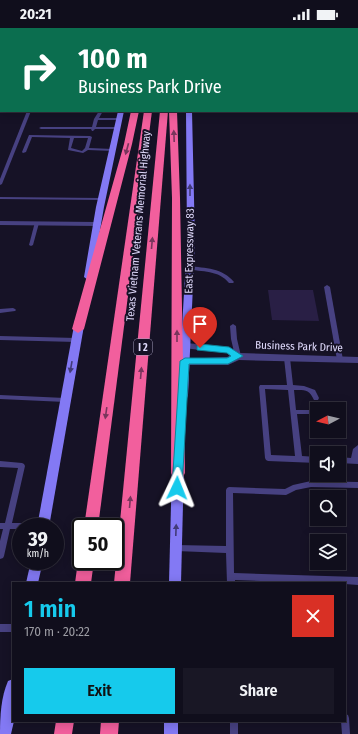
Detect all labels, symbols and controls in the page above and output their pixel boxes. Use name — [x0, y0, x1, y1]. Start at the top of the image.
text: 20:21 — [20, 5, 52, 23]
text: 100 m — [78, 42, 148, 75]
icon: right — [12, 44, 64, 96]
text: Business Park Drive — [78, 76, 222, 98]
one-way arrow — [171, 129, 177, 142]
street label: Texas Vietnam Veterans Memorial Highway — [124, 130, 153, 322]
one-way arrow — [124, 143, 130, 155]
one-way arrow — [187, 183, 193, 196]
street label: East Expressway 83 — [182, 208, 197, 294]
one-way arrow — [149, 237, 156, 249]
pin — [183, 307, 217, 348]
icon: arrive — [189, 313, 211, 335]
one-way arrow — [174, 329, 180, 342]
street label: Business Park Drive — [255, 338, 343, 355]
road number: I 2 — [134, 339, 152, 355]
one-way arrow — [68, 361, 74, 373]
one-way arrow — [138, 367, 144, 379]
north arrow — [310, 402, 346, 438]
map controls — [310, 402, 346, 570]
one-way arrow — [103, 407, 109, 419]
button: sound — [310, 446, 346, 482]
position arrow — [156, 467, 198, 509]
button: search — [310, 490, 346, 526]
one-way arrow — [126, 496, 133, 508]
speed limit sign: 50 — [72, 518, 124, 570]
one-way arrow — [173, 523, 179, 536]
text: 39 — [28, 527, 48, 551]
button: layers — [310, 534, 346, 570]
text: km/h — [27, 548, 49, 560]
text: 1 min — [24, 595, 76, 623]
button: close — [292, 595, 334, 637]
text: 170 m · 20:22 — [24, 624, 90, 639]
button: Exit — [24, 668, 175, 714]
button: Share — [183, 668, 334, 714]

